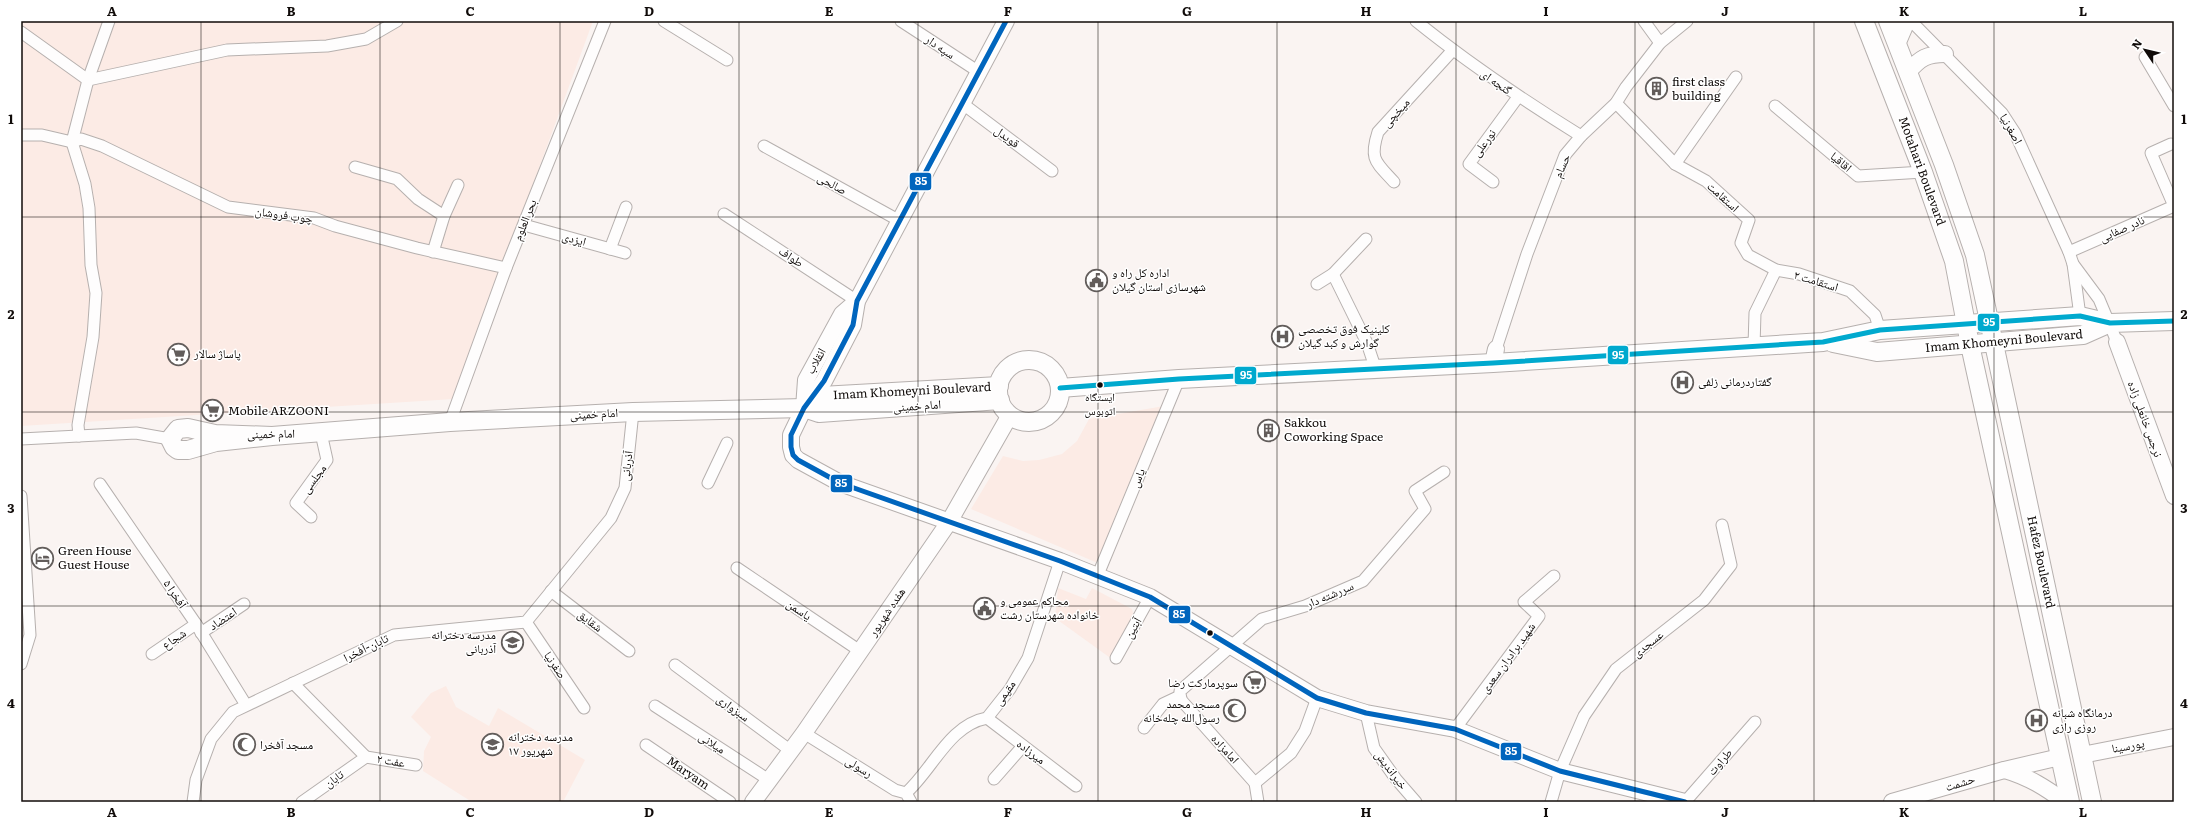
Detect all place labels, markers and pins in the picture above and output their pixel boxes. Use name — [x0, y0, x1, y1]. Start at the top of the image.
place label: first class building — [1672, 72, 1726, 104]
building icon: first class building — [1643, 76, 1669, 102]
place label: اداره کل راه و شهرسازی استان گیلان — [1112, 263, 1206, 295]
public building icon: اداره کل راه و شهرسازی استان گیلان — [1084, 267, 1110, 293]
place label: کلینیک فوق تخصصی گوارش و کبد گیلان — [1298, 319, 1390, 351]
hospital icon: کلینیک فوق تخصصی گوارش و کبد گیلان — [1269, 323, 1295, 349]
supermarket icon: پاساژ سالار — [165, 341, 191, 367]
place label: پاساژ سالار — [193, 344, 241, 362]
hospital icon: گفتاردرمانی زلفی — [1670, 369, 1696, 395]
place label: گفتاردرمانی زلفی — [1698, 372, 1772, 390]
marker: ایستگاه اتوبوس — [1095, 380, 1105, 390]
place label: ایستگاه اتوبوس — [1085, 388, 1115, 418]
supermarket icon: Mobile ARZOONI — [199, 398, 225, 424]
place label: Mobile ARZOONI — [228, 401, 329, 419]
place label: Sakkou Coworking Space — [1284, 413, 1383, 445]
building icon: Sakkou Coworking Space — [1255, 417, 1281, 443]
place label: Green House Guest House — [58, 541, 131, 573]
hotel icon: Green House Guest House — [29, 545, 55, 571]
place label: محاکم عمومی و خانواده شهرستان رشت — [1000, 591, 1099, 623]
public building icon: محاکم عمومی و خانواده شهرستان رشت — [972, 595, 998, 621]
place label: مدرسه دخترانه آذربانی — [431, 625, 497, 657]
unlabelled marker — [1205, 628, 1215, 638]
school or university icon: مدرسه دخترانه آذربانی — [499, 629, 525, 655]
supermarket icon: سوپرمارکت رضا — [1241, 670, 1267, 696]
place label: سوپرمارکت رضا — [1168, 673, 1238, 691]
place label: مسجد محمد رسول‌‌الله چله‌خانه — [1143, 694, 1220, 726]
mosque icon: مسجد محمد رسول‌‌الله چله‌خانه — [1222, 698, 1248, 724]
place label: درمانگاه شبانه روزی رازی — [2052, 703, 2112, 735]
hospital icon: درمانگاه شبانه روزی رازی — [2024, 707, 2050, 733]
place label: مدرسه دخترانه ۱۷ شهریور — [508, 727, 573, 759]
school or university icon: مدرسه دخترانه ۱۷ شهریور — [480, 731, 506, 757]
mosque icon: مسجد آفخرا — [231, 732, 257, 758]
place label: مسجد آفخرا — [260, 735, 313, 753]

